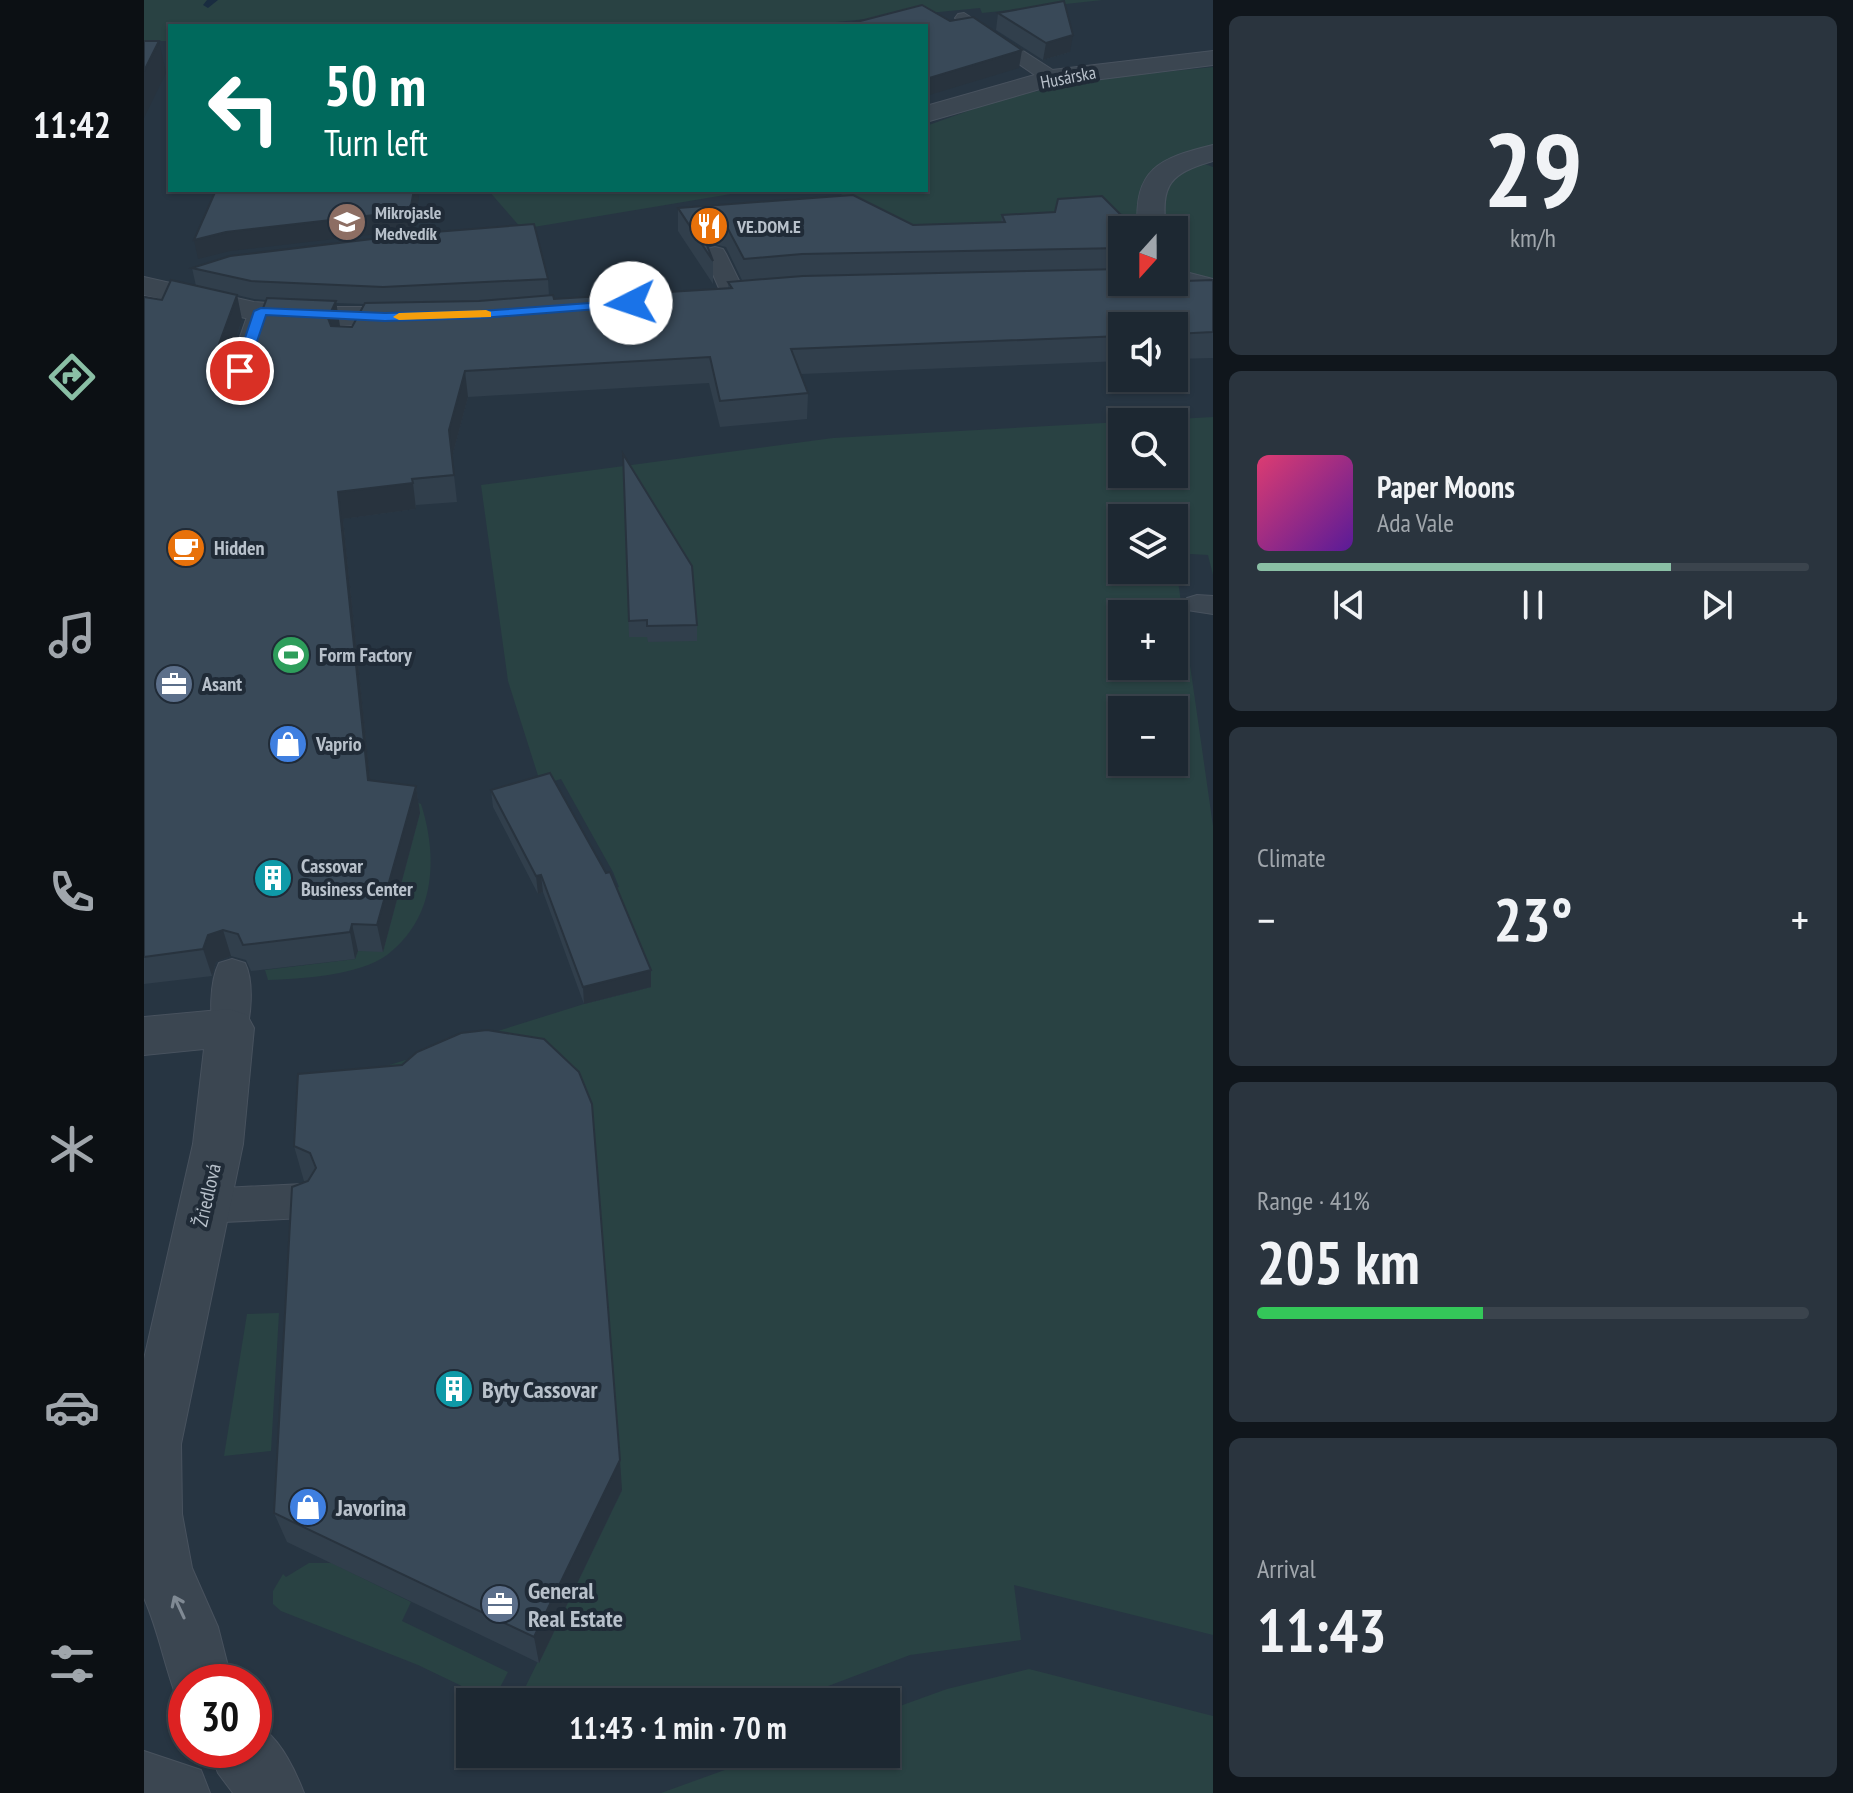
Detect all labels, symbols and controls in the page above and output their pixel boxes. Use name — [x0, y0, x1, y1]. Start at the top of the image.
text: 50 m — [324, 49, 426, 121]
icon: left — [192, 56, 296, 160]
street label: Husárska — [1038, 60, 1098, 94]
text: 11:42 — [33, 101, 111, 148]
text: 29 — [1483, 101, 1583, 236]
text: Turn left — [324, 119, 428, 166]
school or university icon: Mikrojasle Medvedík — [326, 201, 368, 243]
place label: Mikrojasle Medvedík — [375, 201, 442, 245]
restaurant icon: VE.DOM.E — [688, 205, 730, 247]
place label: VE.DOM.E — [736, 215, 801, 238]
north arrow — [1108, 216, 1188, 296]
map controls — [1108, 216, 1188, 776]
text: km/h — [1510, 221, 1556, 254]
position arrow — [589, 261, 673, 345]
button: sound — [1108, 312, 1188, 392]
pin — [206, 337, 274, 405]
icon: directions — [44, 349, 100, 405]
icon: arrive — [218, 349, 262, 393]
button: search — [1108, 408, 1188, 488]
text: Paper Moons — [1377, 467, 1515, 506]
button: layers — [1108, 504, 1188, 584]
text: Ada Vale — [1377, 506, 1454, 539]
cafe icon: Hidden — [165, 527, 207, 569]
place label: Hidden — [214, 535, 265, 561]
icon: previous — [1327, 583, 1371, 627]
icon: pause — [1511, 583, 1555, 627]
icon: next — [1695, 583, 1739, 627]
button: + — [1108, 600, 1188, 680]
icon: music — [44, 607, 100, 663]
sports icon: Form Factory — [270, 634, 312, 676]
place label: Form Factory — [319, 642, 413, 668]
office icon: Asant — [153, 663, 195, 705]
place label: Asant — [201, 671, 242, 697]
button: − — [1108, 696, 1188, 776]
shop icon: Vaprio — [267, 723, 309, 765]
place label: Vaprio — [315, 731, 362, 757]
text: Climate — [1257, 841, 1326, 874]
place label: Cassovar Business Center — [301, 853, 413, 902]
building icon: Cassovar Business Center — [252, 857, 294, 899]
icon: phone — [44, 864, 100, 920]
text: 23° — [1493, 880, 1573, 958]
text: − — [1257, 891, 1275, 948]
text: + — [1791, 891, 1809, 948]
icon: climate — [44, 1121, 100, 1177]
street label: Žriedlová — [187, 1161, 227, 1229]
text: Range · 41% — [1257, 1184, 1370, 1217]
text: 205 km — [1257, 1223, 1420, 1301]
building icon: Byty Cassovar — [433, 1368, 475, 1410]
place label: Byty Cassovar — [482, 1374, 598, 1405]
icon: car — [44, 1379, 100, 1435]
shop icon: Javorina — [287, 1486, 329, 1528]
place label: Javorina — [335, 1492, 406, 1523]
text: Arrival — [1257, 1552, 1316, 1585]
place label: General Real Estate — [528, 1575, 623, 1634]
office icon: General Real Estate — [479, 1583, 521, 1625]
text: 11:43 — [1257, 1591, 1387, 1669]
one-way arrow — [171, 1596, 186, 1620]
icon: filters — [44, 1636, 100, 1692]
speed limit sign: 30 — [168, 1664, 272, 1768]
text: 11:43 · 1 min · 70 m — [569, 1708, 787, 1747]

